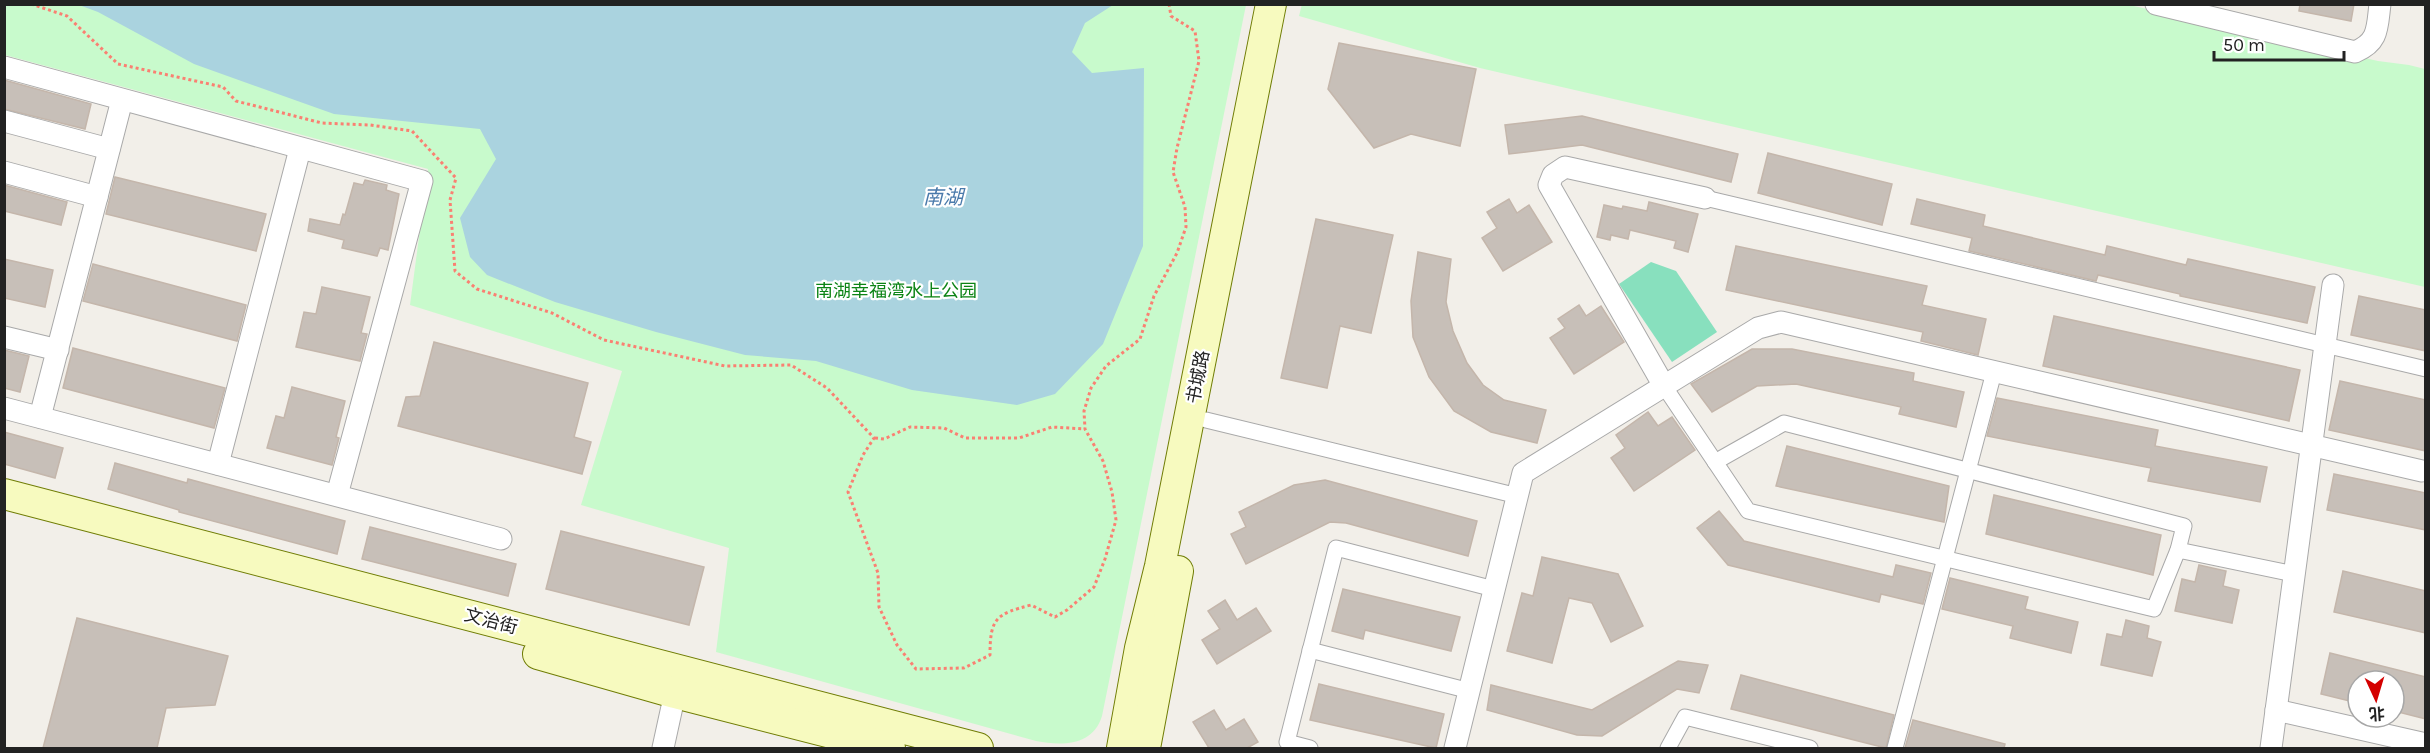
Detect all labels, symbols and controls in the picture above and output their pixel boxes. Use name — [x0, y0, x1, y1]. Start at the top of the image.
scale bar — [2214, 24, 2344, 62]
text: 50 m — [2223, 34, 2265, 56]
water label: 南湖 — [923, 186, 966, 209]
park label: 南湖幸福湾水上公园 — [815, 280, 977, 302]
street label: 书城路 — [1182, 348, 1214, 406]
street label: 文治街 — [462, 603, 520, 639]
north arrow — [2346, 669, 2406, 729]
text: 北 — [2368, 703, 2386, 724]

